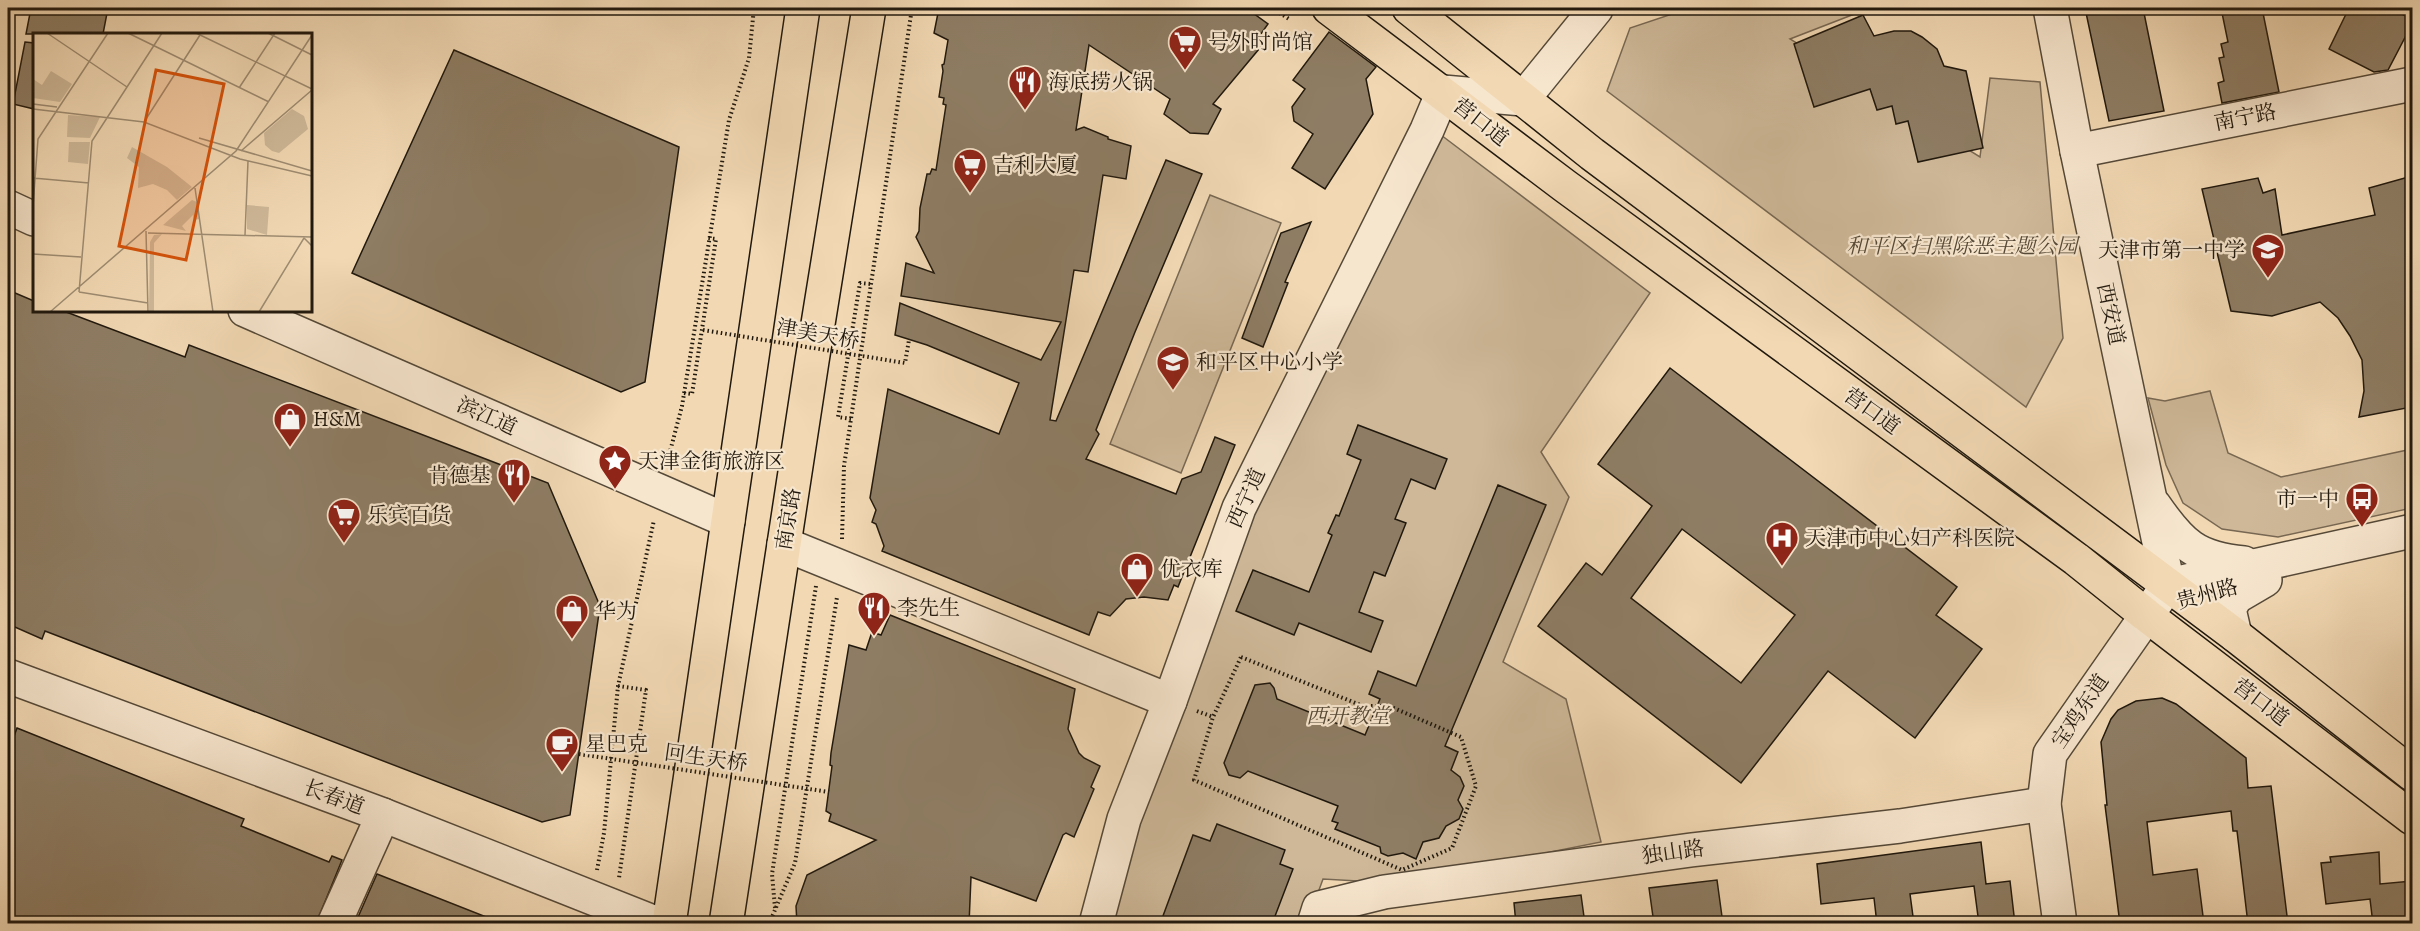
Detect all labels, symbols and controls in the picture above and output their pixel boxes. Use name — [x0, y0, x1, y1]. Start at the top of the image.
supermarket icon: 号外时尚馆 — [1167, 24, 1203, 71]
place label: 号外时尚馆 — [1208, 28, 1313, 56]
inset map — [33, 33, 312, 312]
restaurant icon: 海底捞火锅 — [1007, 64, 1043, 111]
place label: 海底捞火锅 — [1048, 68, 1153, 96]
street label: 营口道 — [1448, 92, 1514, 152]
street label: 南宁路 — [2211, 97, 2279, 137]
supermarket icon: 吉利大厦 — [952, 147, 988, 194]
place label: 吉利大厦 — [993, 151, 1077, 179]
park label: 和平区扫黑除恶主题公园 — [1847, 232, 2080, 260]
school or university icon: 天津市第一中学 — [2250, 232, 2286, 279]
place label: 天津市第一中学 — [2098, 236, 2245, 264]
street label: 西安道 — [2091, 280, 2131, 348]
street label: 津美天桥 — [774, 313, 862, 355]
school or university icon: 和平区中心小学 — [1155, 344, 1191, 391]
place label: 和平区中心小学 — [1196, 348, 1343, 376]
street label: 营口道 — [1838, 381, 1906, 441]
street label: 滨江道 — [453, 390, 521, 442]
shop icon: H&M — [272, 401, 308, 448]
place label: H&M — [313, 405, 361, 433]
place icon: 天津金街旅游区 — [597, 443, 633, 490]
place label: 天津金街旅游区 — [638, 447, 785, 475]
restaurant icon: 肯德基 — [496, 457, 532, 504]
place label: 肯德基 — [428, 461, 491, 489]
street label: 西宁道 — [1220, 464, 1272, 532]
bus stop icon: 市一中 — [2344, 481, 2380, 528]
place label: 市一中 — [2276, 485, 2339, 513]
street label: 南京路 — [769, 486, 807, 552]
supermarket icon: 乐宾百货 — [326, 497, 362, 544]
place label: 乐宾百货 — [367, 501, 451, 529]
hospital icon: 天津市中心妇产科医院 — [1764, 520, 1800, 567]
place label: 天津市中心妇产科医院 — [1805, 524, 2015, 552]
shop icon: 优衣库 — [1119, 551, 1155, 598]
place label: 优衣库 — [1160, 555, 1223, 583]
street label: 贵州路 — [2173, 572, 2241, 616]
restaurant icon: 李先生 — [856, 590, 892, 637]
shop icon: 华为 — [554, 593, 590, 640]
place label: 李先生 — [897, 594, 960, 622]
place label: 华为 — [595, 597, 637, 625]
street label: 宝鸡东道 — [2045, 668, 2115, 754]
street label: 营口道 — [2227, 672, 2295, 732]
park label: 西开教堂 — [1306, 702, 1393, 730]
cafe icon: 星巴克 — [544, 726, 580, 773]
place label: 星巴克 — [585, 730, 648, 758]
street label: 回生天桥 — [662, 738, 750, 778]
street label: 长春道 — [300, 773, 368, 821]
street label: 独山路 — [1640, 834, 1706, 870]

